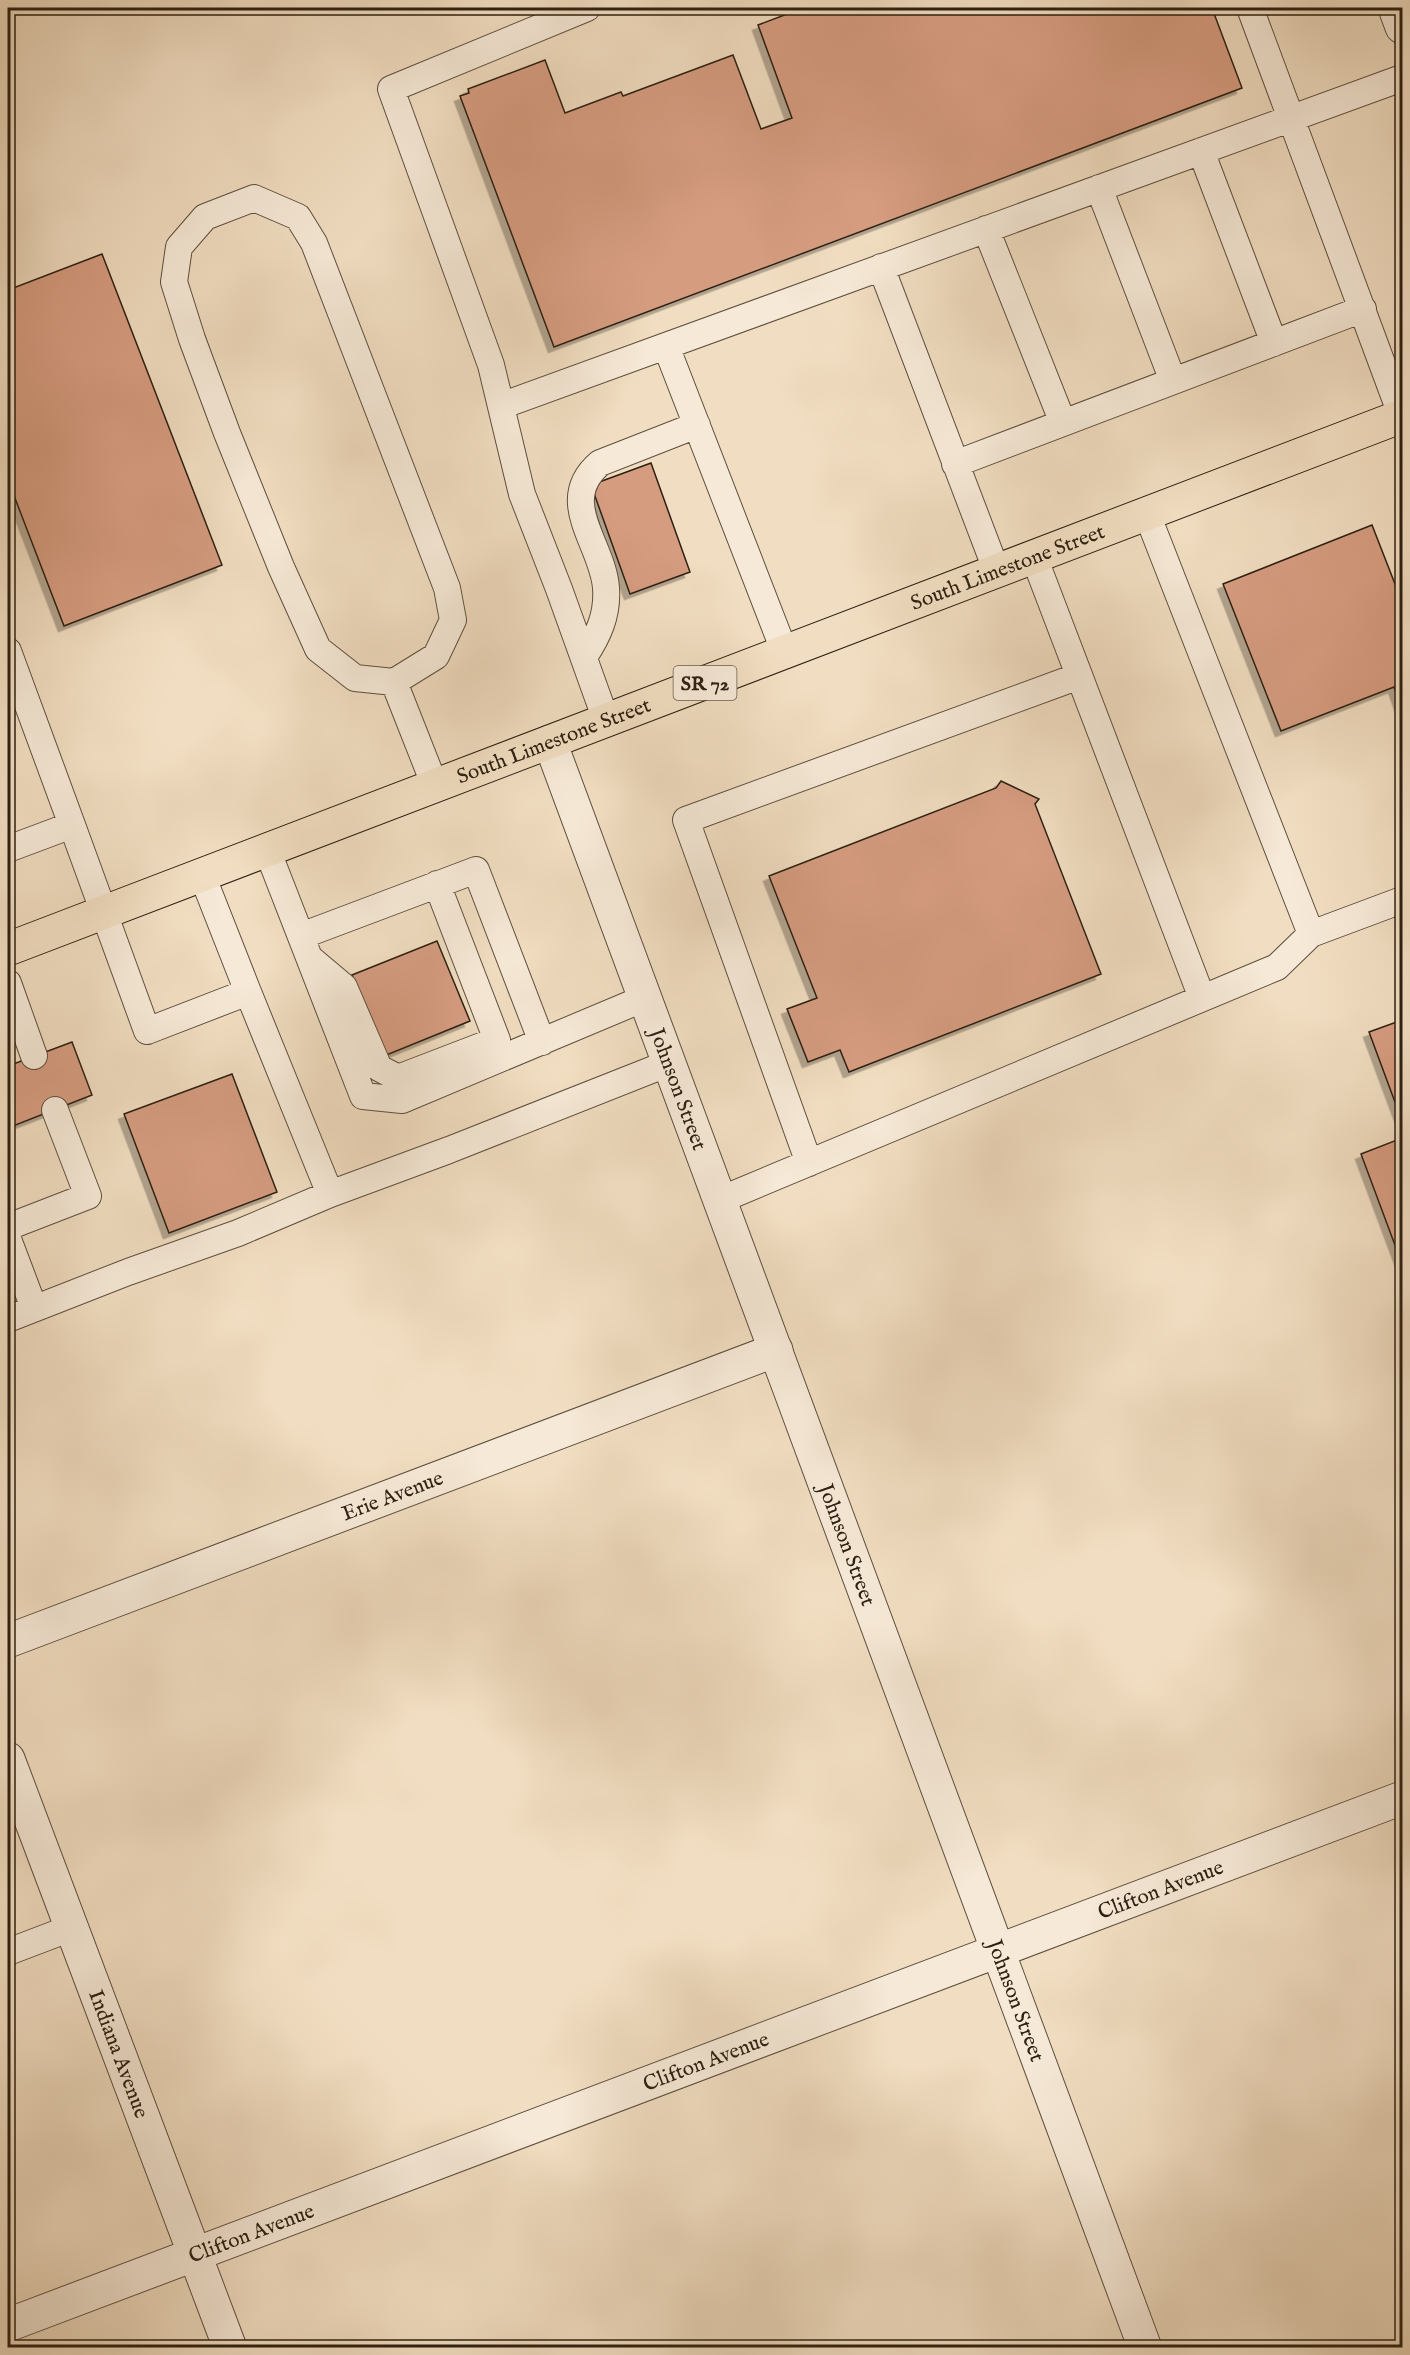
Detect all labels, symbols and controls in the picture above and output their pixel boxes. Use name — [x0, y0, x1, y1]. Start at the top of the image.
street label: South Limestone Street — [907, 519, 1109, 618]
road number: SR 72 — [674, 666, 736, 700]
street label: South Limestone Street — [453, 692, 655, 791]
street label: Johnson Street — [642, 1023, 712, 1154]
street label: Erie Avenue — [338, 1465, 448, 1528]
street label: Johnson Street — [810, 1479, 881, 1610]
street label: Clifton Avenue — [1094, 1855, 1228, 1927]
street label: Johnson Street — [979, 1934, 1050, 2066]
street label: Indiana Avenue — [81, 1986, 154, 2123]
street label: Clifton Avenue — [640, 2026, 773, 2099]
street label: Clifton Avenue — [185, 2198, 319, 2271]

